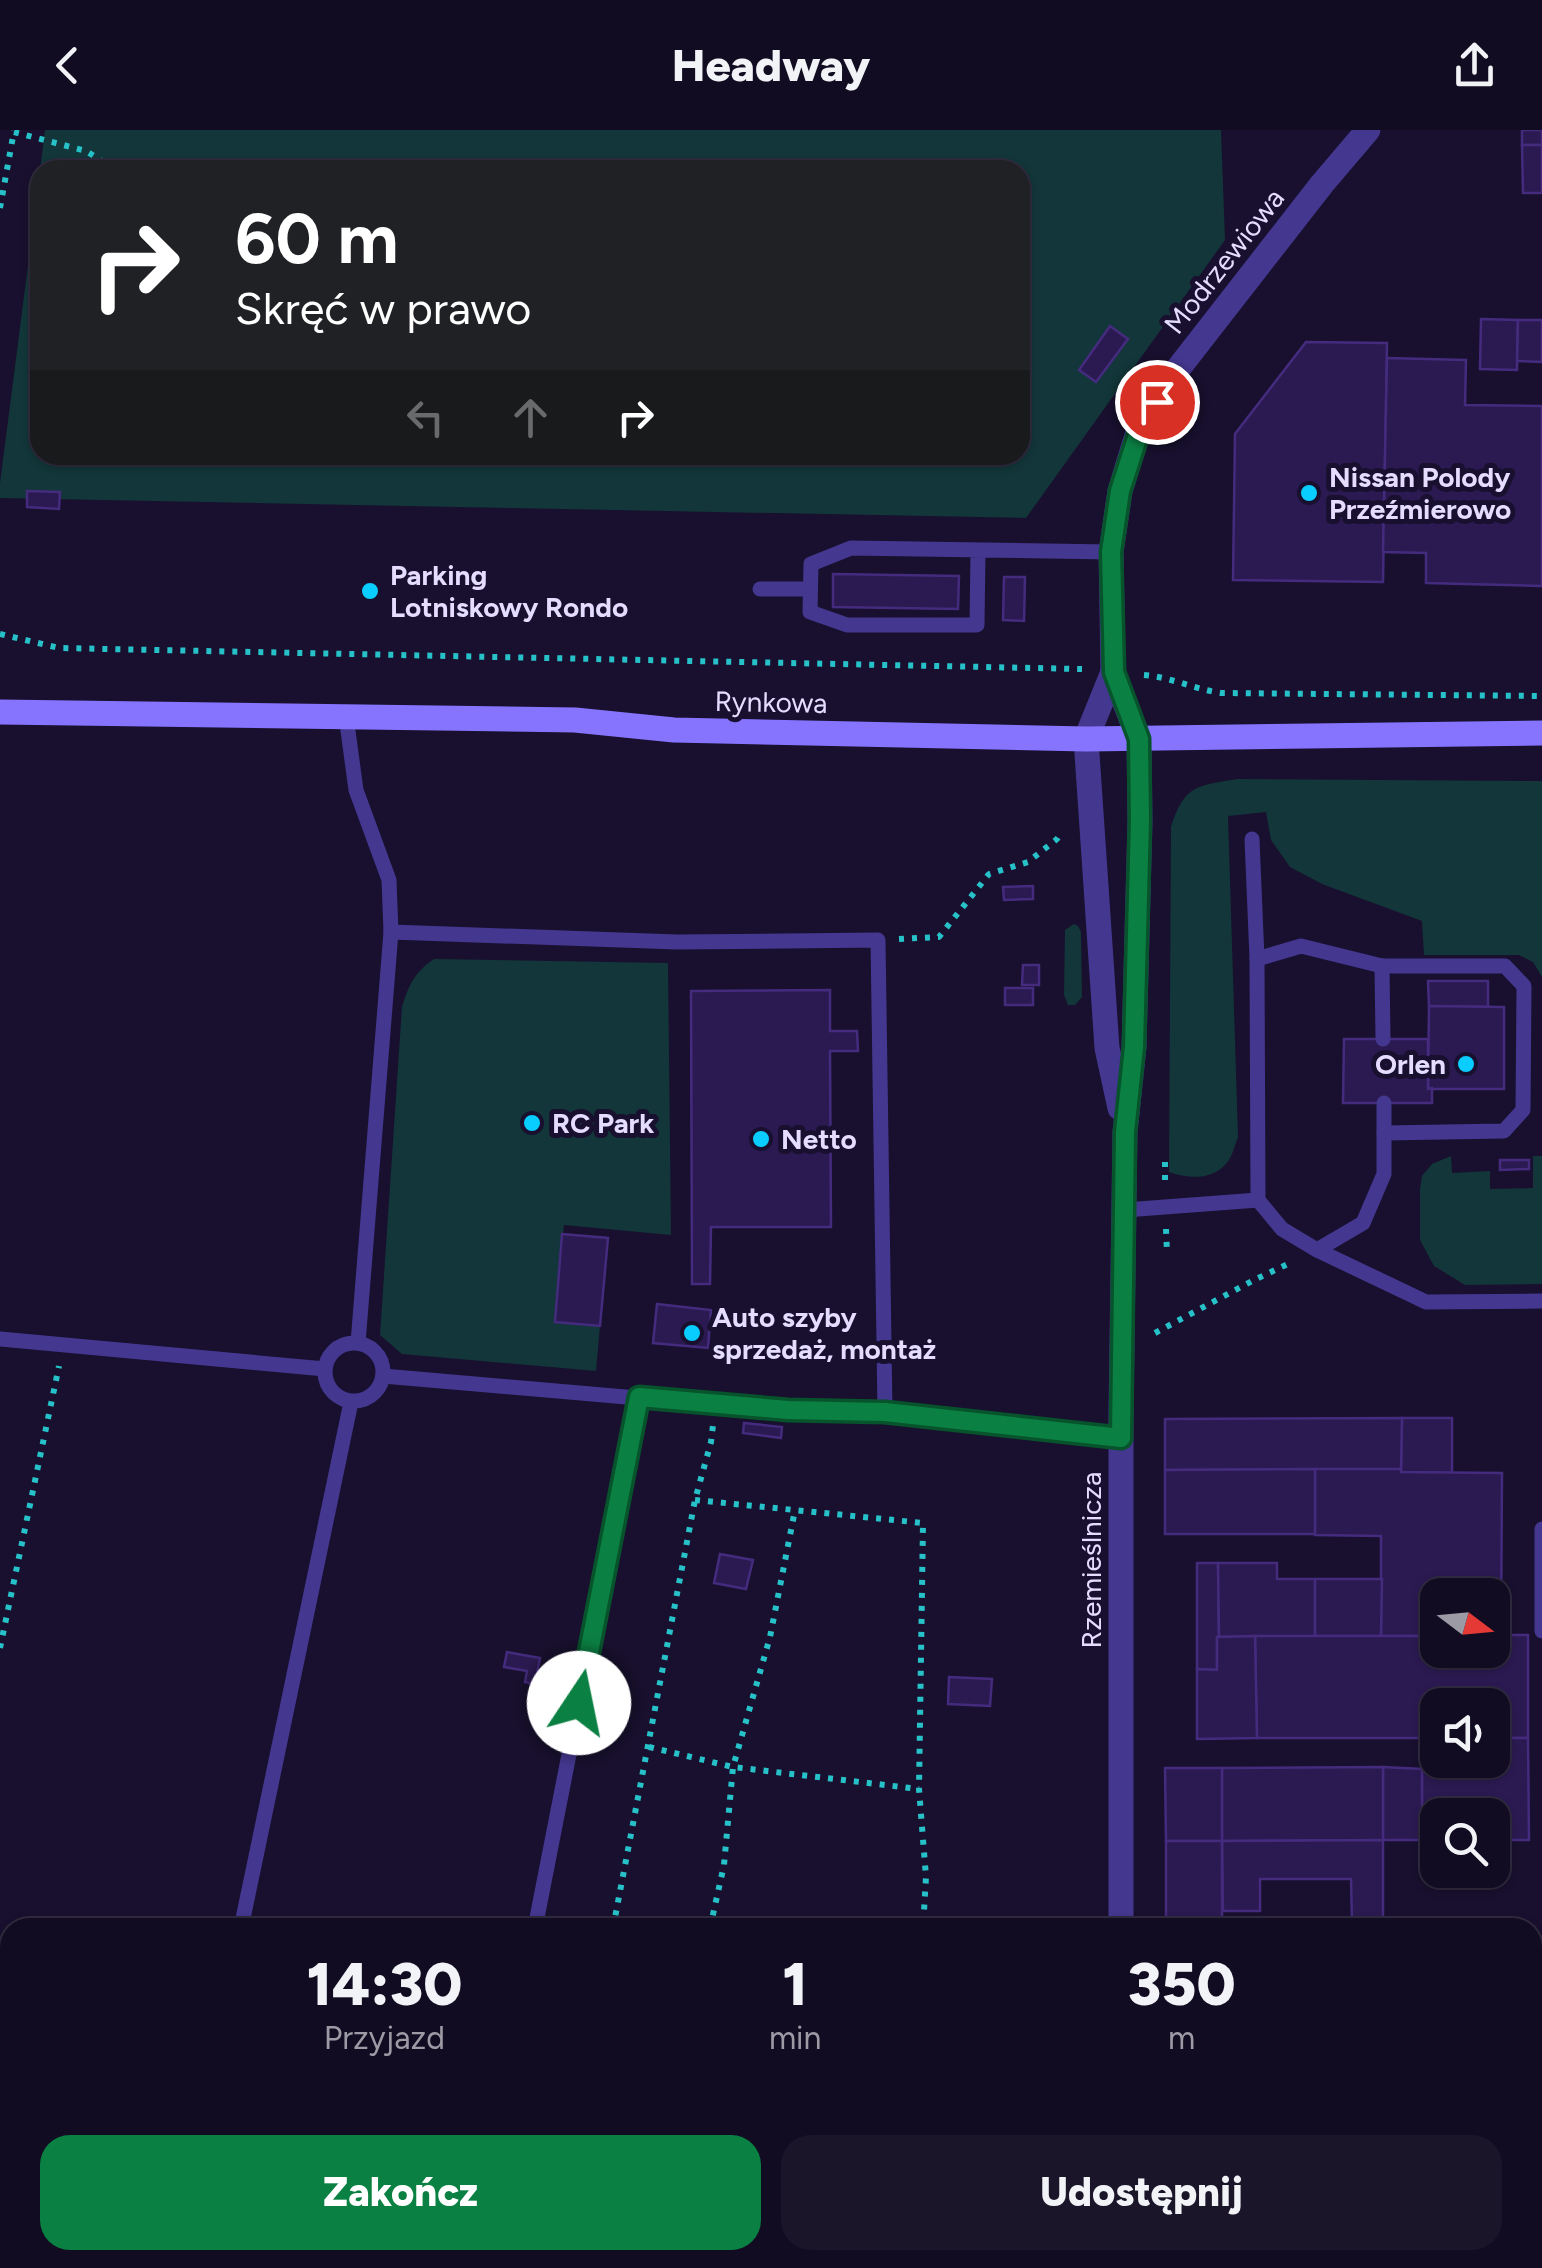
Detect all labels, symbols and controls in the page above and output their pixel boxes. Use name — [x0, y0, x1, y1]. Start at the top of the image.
icon: back — [40, 38, 95, 93]
text: Headway — [672, 38, 870, 92]
icon: share — [1447, 38, 1502, 93]
street label: Modrzewiowa — [1157, 182, 1291, 340]
text: 60 m — [235, 196, 399, 281]
icon: right — [70, 200, 200, 330]
text: Skręć w prawo — [235, 281, 531, 335]
pin — [1115, 360, 1200, 445]
icon: arrive — [1130, 375, 1185, 430]
icon: left — [398, 390, 453, 445]
icon: ahead — [503, 390, 558, 445]
icon: right — [608, 390, 663, 445]
place label: Nissan Polody Przeźmierowo — [1329, 460, 1511, 526]
marker: Nissan Polody Przeźmierowo — [1298, 482, 1320, 504]
place label: Parking Lotniskowy Rondo — [390, 558, 628, 624]
marker: Parking Lotniskowy Rondo — [359, 580, 381, 602]
street label: Rynkowa — [714, 684, 828, 720]
place label: Orlen — [1375, 1047, 1446, 1081]
marker: Orlen — [1455, 1053, 1477, 1075]
place label: RC Park — [552, 1106, 654, 1140]
marker: RC Park — [521, 1112, 543, 1134]
place label: Netto — [781, 1122, 857, 1156]
marker: Netto — [750, 1128, 772, 1150]
place label: Auto szyby sprzedaż, montaż — [712, 1300, 936, 1366]
marker: Auto szyby sprzedaż, montaż — [681, 1322, 703, 1344]
street label: Rzemieślnicza — [1074, 1472, 1108, 1648]
north arrow — [1420, 1578, 1510, 1668]
map controls — [1420, 1578, 1510, 1888]
position arrow — [527, 1651, 631, 1755]
button: sound — [1420, 1688, 1510, 1778]
button: search — [1420, 1798, 1510, 1888]
text: 14:30 — [306, 1948, 463, 2020]
text: 1 — [782, 1948, 808, 2020]
text: 350 — [1128, 1948, 1236, 2020]
text: Przyjazd — [324, 2019, 445, 2057]
text: min — [769, 2019, 821, 2057]
text: m — [1168, 2019, 1195, 2057]
button: Zakończ — [40, 2135, 761, 2250]
button: Udostępnij — [781, 2135, 1502, 2250]

